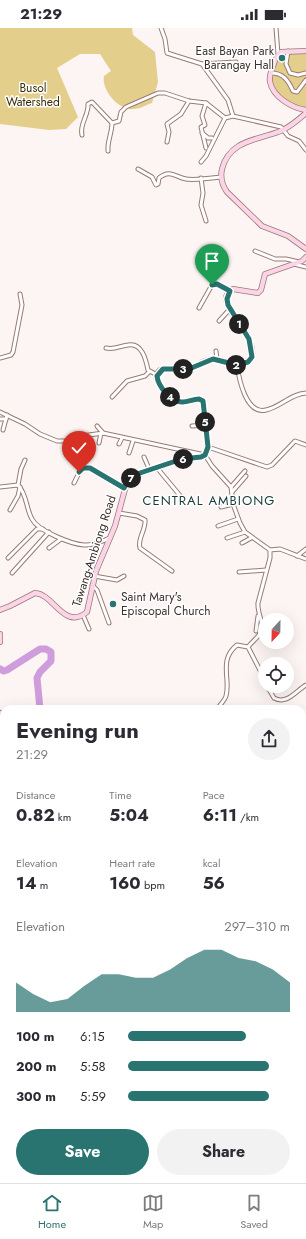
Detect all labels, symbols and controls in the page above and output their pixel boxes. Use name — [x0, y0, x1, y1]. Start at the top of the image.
text: 21:29 — [20, 3, 62, 25]
place label: East Bayan Park Barangay Hall — [196, 42, 275, 74]
marker: East Bayan Park Barangay Hall — [277, 53, 287, 63]
park label: Busol Watershed — [6, 79, 60, 111]
pin — [195, 244, 229, 285]
icon: arrive — [201, 250, 223, 272]
pin: 1 — [229, 314, 249, 334]
text: 1 — [236, 316, 242, 332]
pin: 2 — [226, 355, 246, 375]
text: 2 — [232, 357, 240, 373]
pin: 3 — [173, 359, 193, 379]
text: 3 — [180, 361, 186, 377]
pin: 4 — [160, 387, 180, 407]
text: 4 — [166, 389, 174, 405]
pin: 5 — [195, 412, 215, 432]
text: 5 — [201, 414, 209, 430]
pin — [62, 431, 96, 472]
icon: check — [68, 437, 90, 459]
pin: 6 — [173, 449, 193, 469]
text: 6 — [179, 451, 187, 467]
pin: 7 — [121, 468, 141, 488]
text: 7 — [128, 470, 134, 486]
district label: CENTRAL AMBIONG — [143, 491, 275, 510]
street label: Tawang-Ambiong Road — [68, 493, 120, 609]
place label: Saint Mary's Episcopal Church — [121, 588, 210, 620]
marker: Saint Mary's Episcopal Church — [108, 599, 118, 609]
north arrow — [258, 613, 294, 649]
map controls — [258, 613, 294, 693]
button: locate — [258, 657, 294, 693]
text: Evening run — [16, 714, 139, 746]
button: share — [248, 718, 290, 760]
text: 21:29 — [16, 745, 48, 764]
text: Distance — [16, 787, 55, 803]
text: Time — [109, 787, 132, 803]
text: Pace — [203, 787, 225, 803]
text: 0.82 — [16, 803, 55, 827]
text: 5:04 — [109, 803, 149, 827]
text: 6:11 — [203, 803, 237, 827]
text: km — [55, 809, 71, 825]
text: /km — [237, 809, 259, 825]
text: Elevation — [16, 855, 58, 871]
text: Heart rate — [109, 855, 155, 871]
text: kcal — [203, 855, 220, 871]
text: 14 — [16, 871, 37, 895]
text: 160 — [109, 871, 141, 895]
text: 56 — [203, 871, 225, 895]
text: m — [37, 877, 48, 893]
text: bpm — [141, 877, 165, 893]
text: Elevation — [16, 917, 65, 936]
text: 297–310 m — [224, 917, 290, 936]
text: 100 m — [16, 1027, 54, 1046]
text: 6:15 — [80, 1027, 105, 1046]
text: 200 m — [16, 1057, 56, 1076]
text: 5:58 — [80, 1057, 106, 1076]
text: 300 m — [16, 1087, 56, 1106]
text: 5:59 — [80, 1087, 106, 1106]
button: Save — [16, 1129, 149, 1175]
button: Share — [157, 1129, 290, 1175]
tab: Home — [38, 1192, 66, 1232]
tab: Map — [142, 1192, 164, 1232]
tab: Saved — [240, 1192, 268, 1232]

